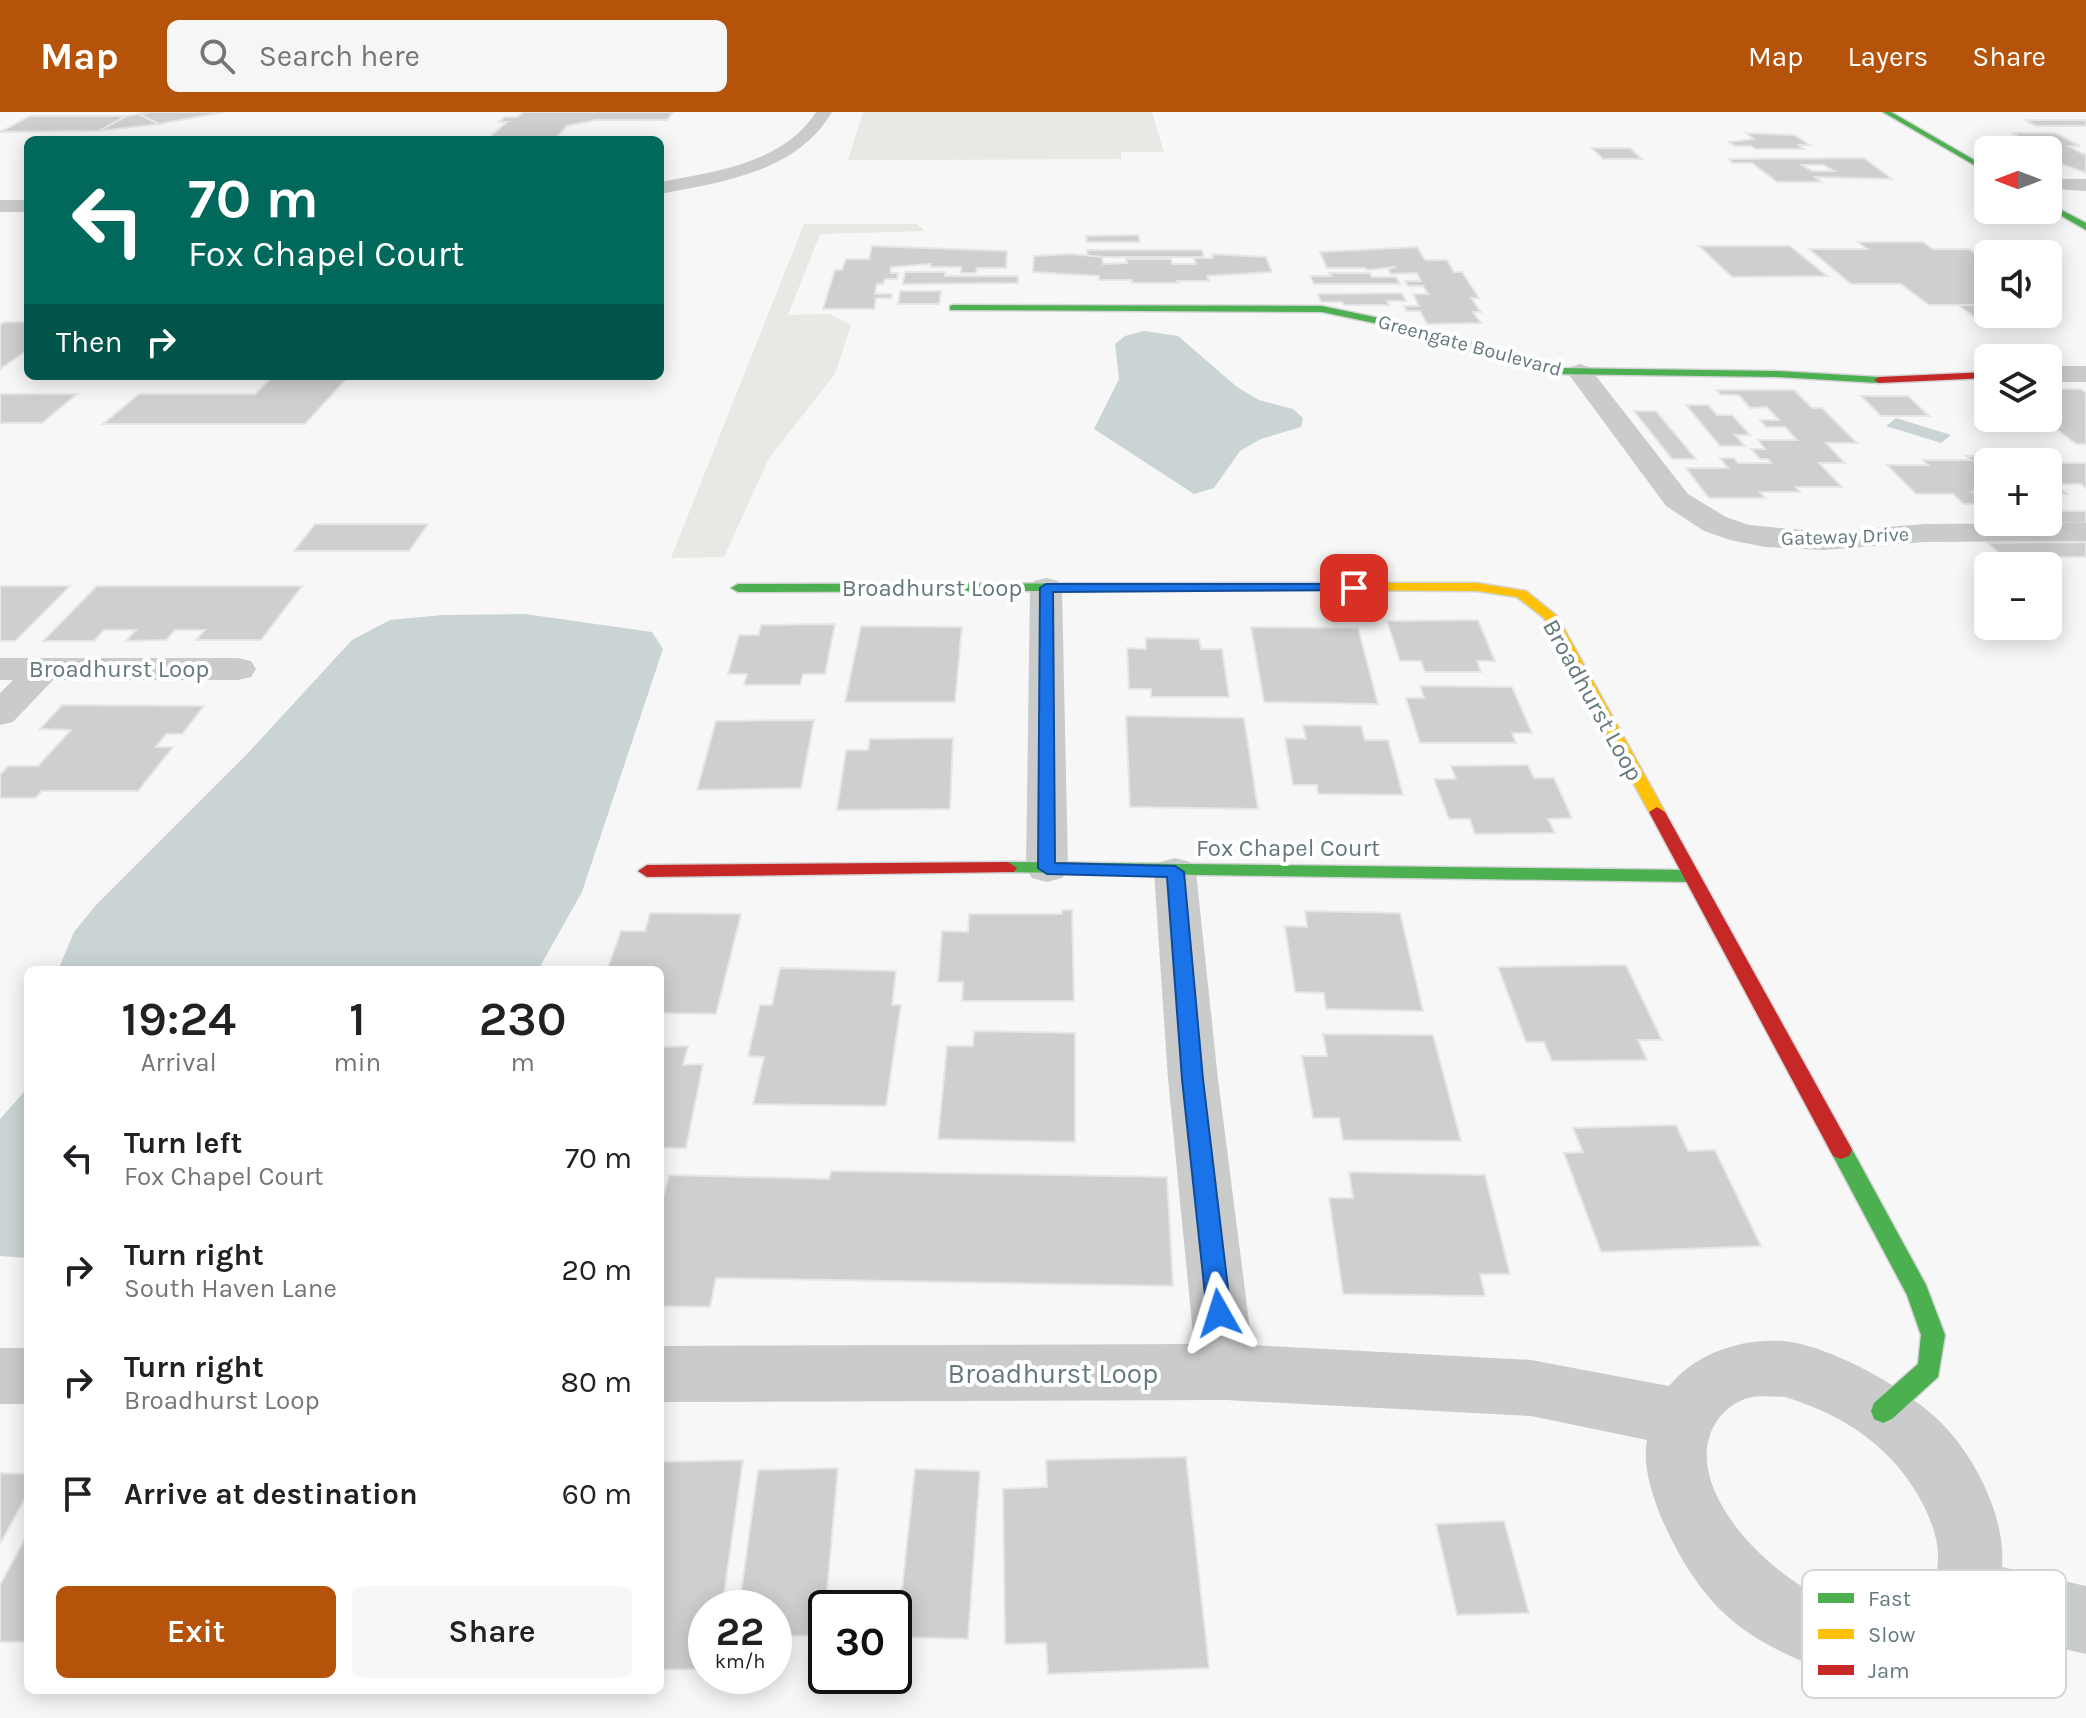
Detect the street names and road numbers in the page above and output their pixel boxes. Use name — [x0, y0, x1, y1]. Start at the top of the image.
street label: Greengate Boulevard — [1376, 310, 1564, 381]
street label: Gateway Drive — [1781, 523, 1909, 550]
street label: Broadhurst Loop — [842, 574, 1022, 602]
street label: Broadhurst Loop — [1537, 614, 1649, 786]
street label: Broadhurst Loop — [29, 655, 209, 683]
street label: Fox Chapel Court — [1196, 834, 1380, 862]
street label: Broadhurst Loop — [948, 1357, 1158, 1390]

